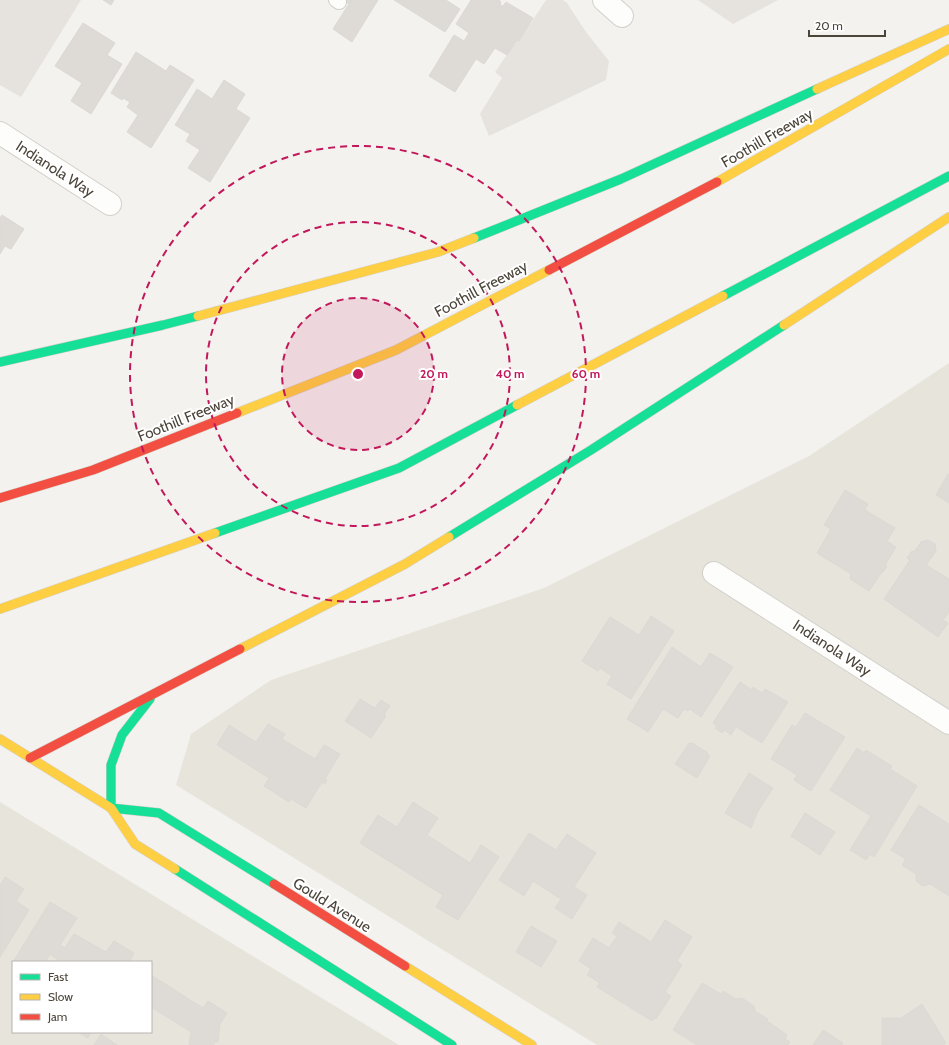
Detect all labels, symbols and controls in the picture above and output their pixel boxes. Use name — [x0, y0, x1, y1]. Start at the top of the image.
scale bar — [809, 12, 885, 38]
text: 20 m — [815, 18, 843, 33]
street label: Foothill Freeway — [718, 104, 816, 171]
street label: Indianola Way — [13, 137, 98, 201]
street label: Foothill Freeway — [431, 257, 531, 321]
text: 20 m — [420, 366, 448, 381]
text: 40 m — [495, 366, 525, 381]
text: 60 m — [572, 366, 600, 381]
centre of rings — [351, 367, 365, 381]
street label: Foothill Freeway — [135, 390, 237, 446]
street label: Indianola Way — [790, 616, 875, 680]
street label: Gould Avenue — [290, 874, 375, 936]
legend — [12, 961, 152, 1033]
text: Fast — [48, 969, 68, 984]
text: Slow — [48, 989, 73, 1004]
text: Jam — [47, 1009, 67, 1024]

